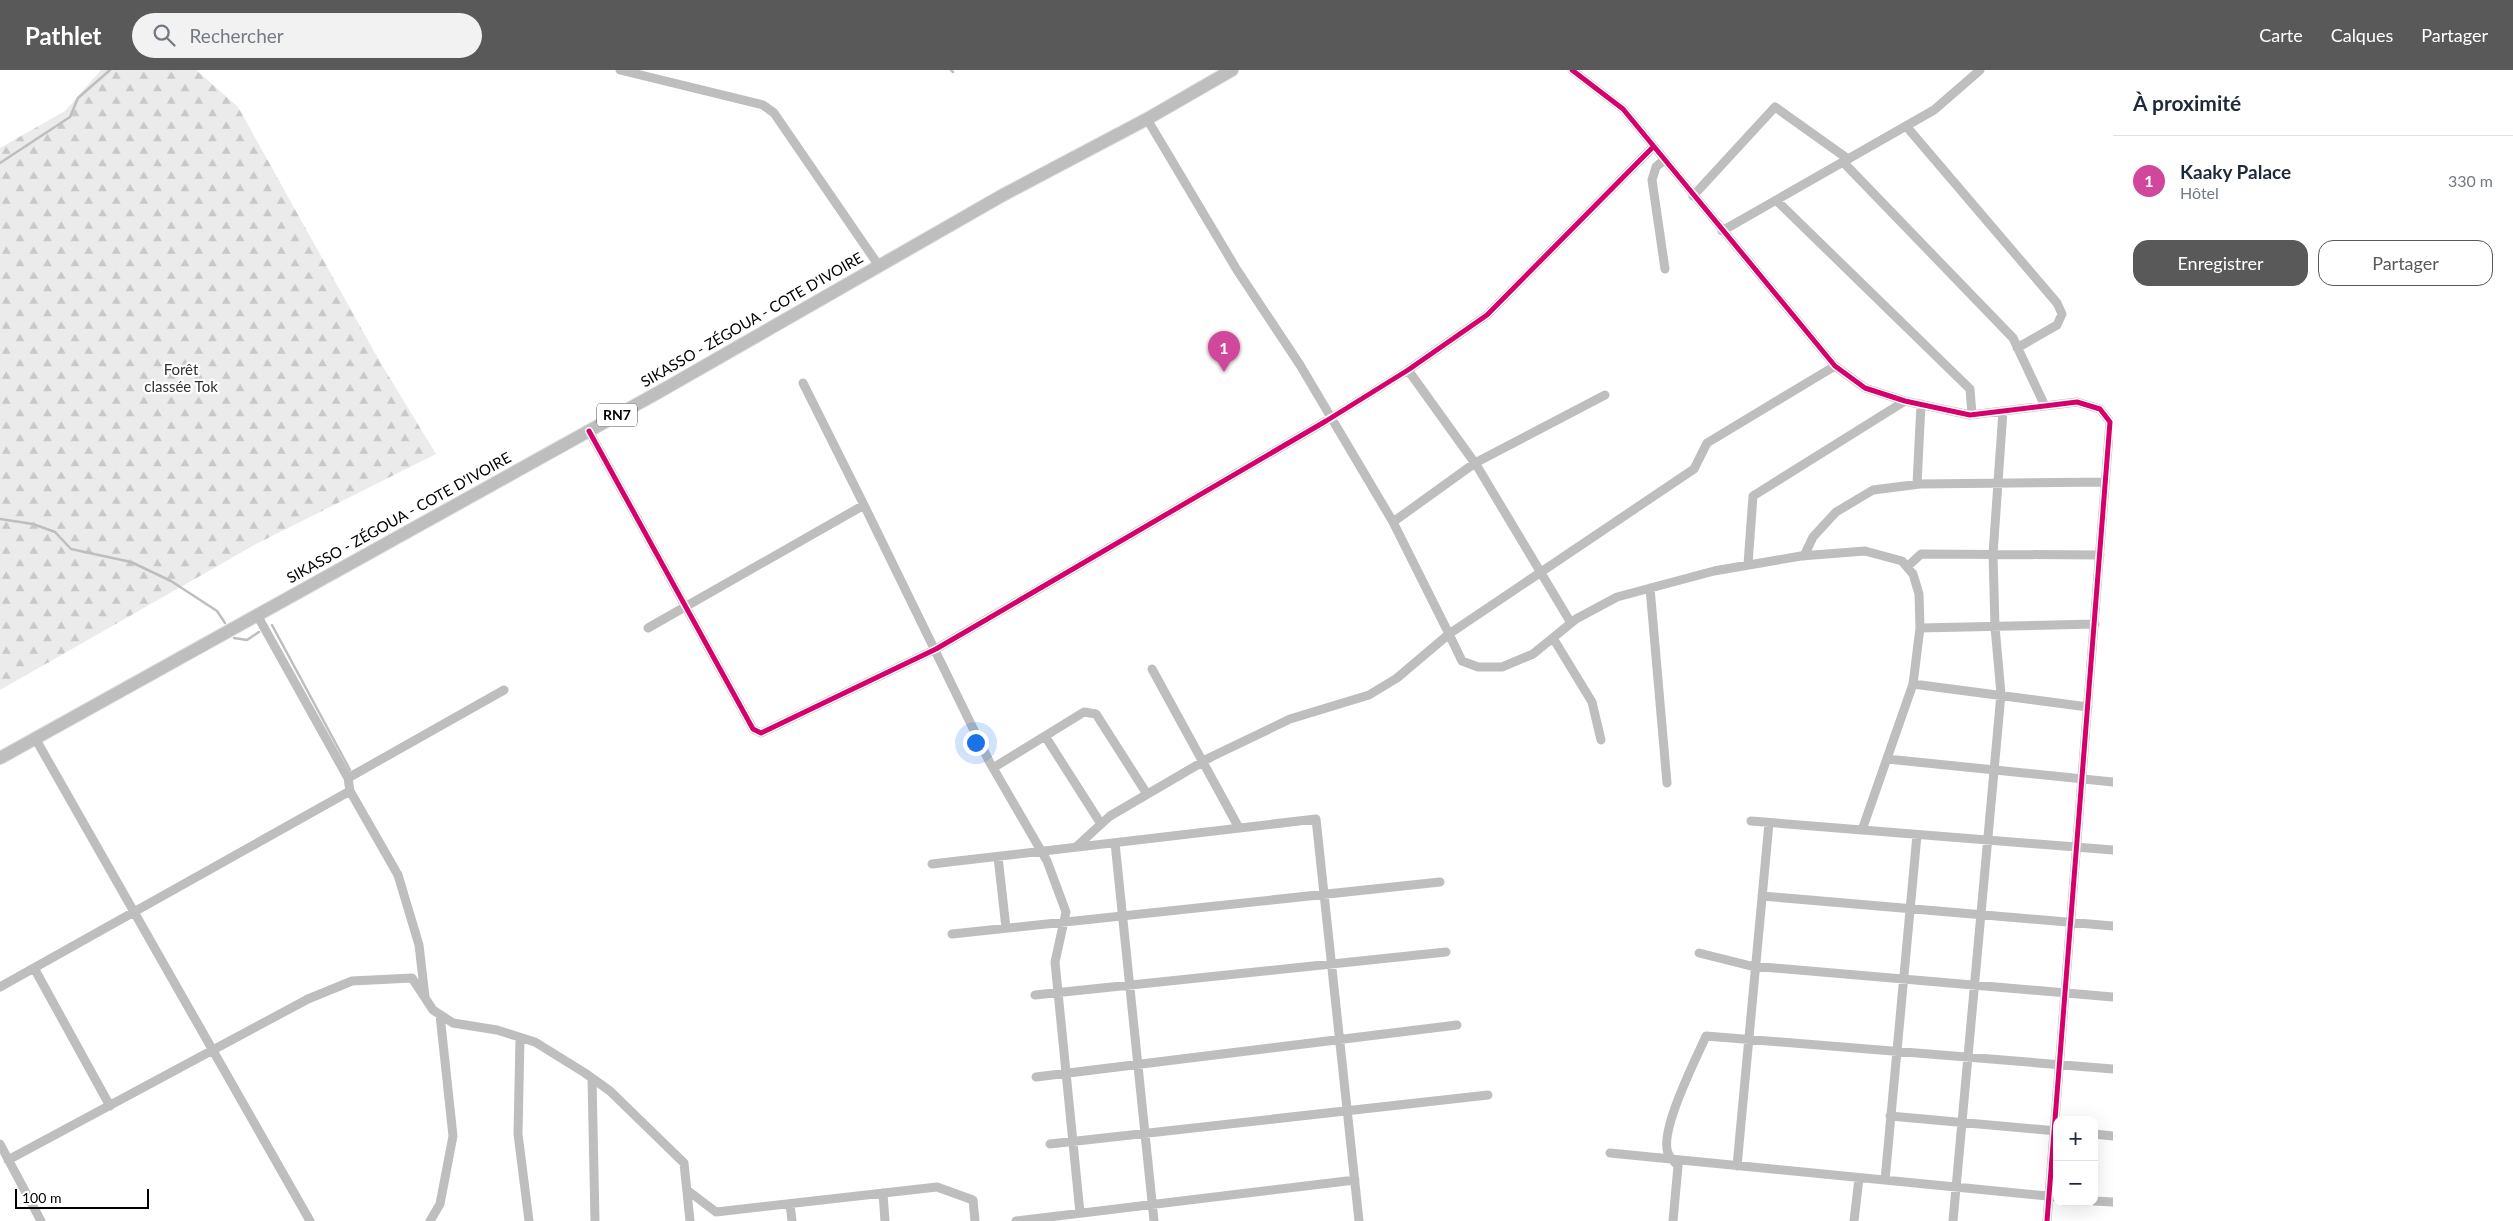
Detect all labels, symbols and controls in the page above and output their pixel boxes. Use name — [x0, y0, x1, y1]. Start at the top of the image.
search box — [132, 13, 482, 58]
text: Pathlet — [25, 21, 102, 50]
icon: search — [150, 21, 178, 49]
text: Rechercher — [190, 24, 284, 47]
text: Carte — [2259, 24, 2303, 46]
text: Calques — [2331, 24, 2393, 46]
text: Partager — [2421, 24, 2488, 46]
text: À proximité — [2133, 90, 2241, 115]
text: Kaaky Palace — [2180, 160, 2291, 183]
text: 1 — [2144, 171, 2154, 190]
text: 330 m — [2448, 171, 2493, 190]
text: Hôtel — [2180, 183, 2219, 202]
button: Enregistrer — [2133, 240, 2308, 286]
button: Partager — [2318, 240, 2493, 286]
street label: SIKASSO - ZÉGOUA - COTE D'IVOIRE — [637, 248, 866, 390]
pin: 1 — [1208, 331, 1240, 372]
park label: Forêt classée Tok — [144, 360, 218, 395]
road number: RN7 — [597, 404, 637, 426]
street label: SIKASSO - ZÉGOUA - COTE D'IVOIRE — [283, 448, 514, 586]
your location — [963, 730, 989, 756]
map controls — [2053, 1116, 2098, 1206]
button: + — [2053, 1116, 2098, 1161]
button: − — [2053, 1161, 2098, 1206]
scale bar — [15, 1186, 149, 1209]
text: 100 m — [22, 1189, 61, 1206]

